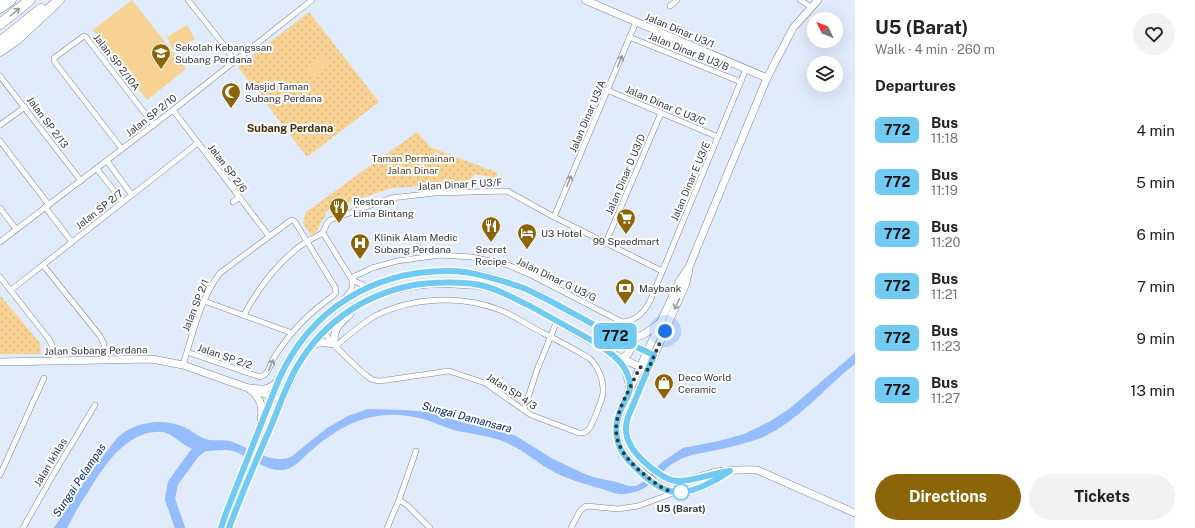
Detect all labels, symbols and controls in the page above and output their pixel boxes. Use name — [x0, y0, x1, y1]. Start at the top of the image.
one-way arrow — [10, 8, 21, 16]
street label: Jalan Dinar U3/1 — [644, 10, 716, 50]
north arrow — [807, 12, 843, 48]
map controls — [807, 12, 843, 92]
button: heart — [1133, 13, 1175, 55]
text: U5 (Barat) — [875, 16, 968, 38]
street label: Jalan Dinar B U3/B — [647, 29, 731, 73]
street label: Jalan SP 2/10A — [91, 31, 143, 93]
place label: Sekolah Kebangssan Subang Perdana — [175, 41, 272, 65]
school or university icon: Sekolah Kebangssan Subang Perdana — [150, 42, 172, 70]
text: Walk · 4 min · 260 m — [875, 42, 995, 57]
one-way arrow — [616, 55, 624, 67]
button: layers — [807, 56, 843, 92]
text: Departures — [875, 77, 956, 94]
street label: Jalan Dinar U3/A — [566, 78, 608, 154]
place label: Masjid Taman Subang Perdana — [245, 80, 322, 104]
mosque icon: Masjid Taman Subang Perdana — [220, 81, 242, 109]
street label: Jalan Dinar C U3/C — [624, 83, 708, 127]
street label: Jalan SP 2/10 — [123, 91, 179, 139]
street label: Jalan SP 2/13 — [25, 94, 71, 150]
text: Bus — [931, 114, 958, 131]
district label: Subang Perdana — [247, 122, 333, 134]
text: 772 — [884, 122, 910, 138]
text: 4 min — [1136, 122, 1175, 139]
text: 11:18 — [931, 131, 958, 146]
street label: Jalan Dinar D U3/D — [603, 132, 647, 216]
street label: Jalan Dinar E U3/E — [668, 140, 712, 222]
street label: Jalan SP 2/6 — [206, 142, 250, 194]
park label: Taman Permainan Jalan Dinar — [372, 152, 455, 176]
text: Bus — [931, 166, 958, 183]
text: 772 — [884, 174, 910, 190]
text: 5 min — [1136, 174, 1175, 191]
one-way arrow — [566, 175, 574, 187]
street label: Jalan Dinar F U3/F — [418, 176, 502, 192]
text: 11:19 — [931, 183, 958, 198]
street label: Jalan SP 2/7 — [73, 187, 125, 231]
place label: Restoran Lima Bintang — [353, 195, 414, 219]
restaurant icon: Restoran Lima Bintang — [328, 196, 350, 224]
supermarket icon: 99 Speedmart — [615, 207, 637, 235]
restaurant icon: Secret Recipe — [480, 215, 502, 243]
text: Bus — [931, 218, 958, 235]
hotel icon: U3 Hotel — [516, 222, 538, 250]
text: 772 — [884, 226, 910, 242]
text: 6 min — [1137, 226, 1175, 243]
place label: U3 Hotel — [541, 227, 582, 239]
place label: Klinik Alam Medic Subang Perdana — [374, 231, 458, 255]
hospital icon: Klinik Alam Medic Subang Perdana — [349, 232, 371, 260]
place label: 99 Speedmart — [593, 235, 659, 247]
text: 11:20 — [931, 235, 960, 250]
place label: Secret Recipe — [475, 243, 507, 267]
street label: Jalan Dinar G U3/G — [515, 255, 599, 303]
text: Bus — [931, 270, 958, 287]
street label: Jalan SP 2/1 — [179, 277, 211, 333]
bank icon: Maybank — [614, 277, 636, 305]
text: 772 — [884, 278, 910, 294]
text: 7 min — [1137, 278, 1175, 295]
place label: Maybank — [639, 282, 682, 294]
text: 11:21 — [931, 287, 958, 302]
one-way arrow — [673, 298, 680, 310]
your location — [655, 321, 675, 341]
text: Bus — [931, 322, 958, 339]
line badge: 772 — [592, 323, 638, 349]
text: 772 — [602, 328, 628, 344]
text: 772 — [884, 330, 910, 346]
text: 9 min — [1137, 330, 1175, 347]
text: 11:23 — [931, 339, 961, 354]
street label: Jalan SP 2/2 — [196, 341, 254, 371]
street label: Jalan Subang Perdana — [44, 343, 148, 357]
one-way arrow — [268, 359, 275, 371]
street label: Jalan SP 4/3 — [485, 370, 539, 412]
place label: Deco World Ceramic — [678, 371, 731, 395]
shop icon: Deco World Ceramic — [653, 372, 675, 400]
text: Bus — [931, 374, 958, 391]
text: 772 — [884, 382, 910, 398]
text: 13 min — [1130, 382, 1175, 399]
text: 11:27 — [931, 391, 960, 406]
water label: Sungai Damansara — [421, 399, 513, 435]
street label: Jalan Ikhlas — [31, 436, 69, 488]
water label: Sungai Pelampas — [50, 441, 108, 519]
button: Directions — [875, 474, 1021, 520]
button: Tickets — [1029, 474, 1175, 520]
marker: U5 (Barat) — [672, 483, 690, 501]
place label: U5 (Barat) — [656, 502, 706, 514]

